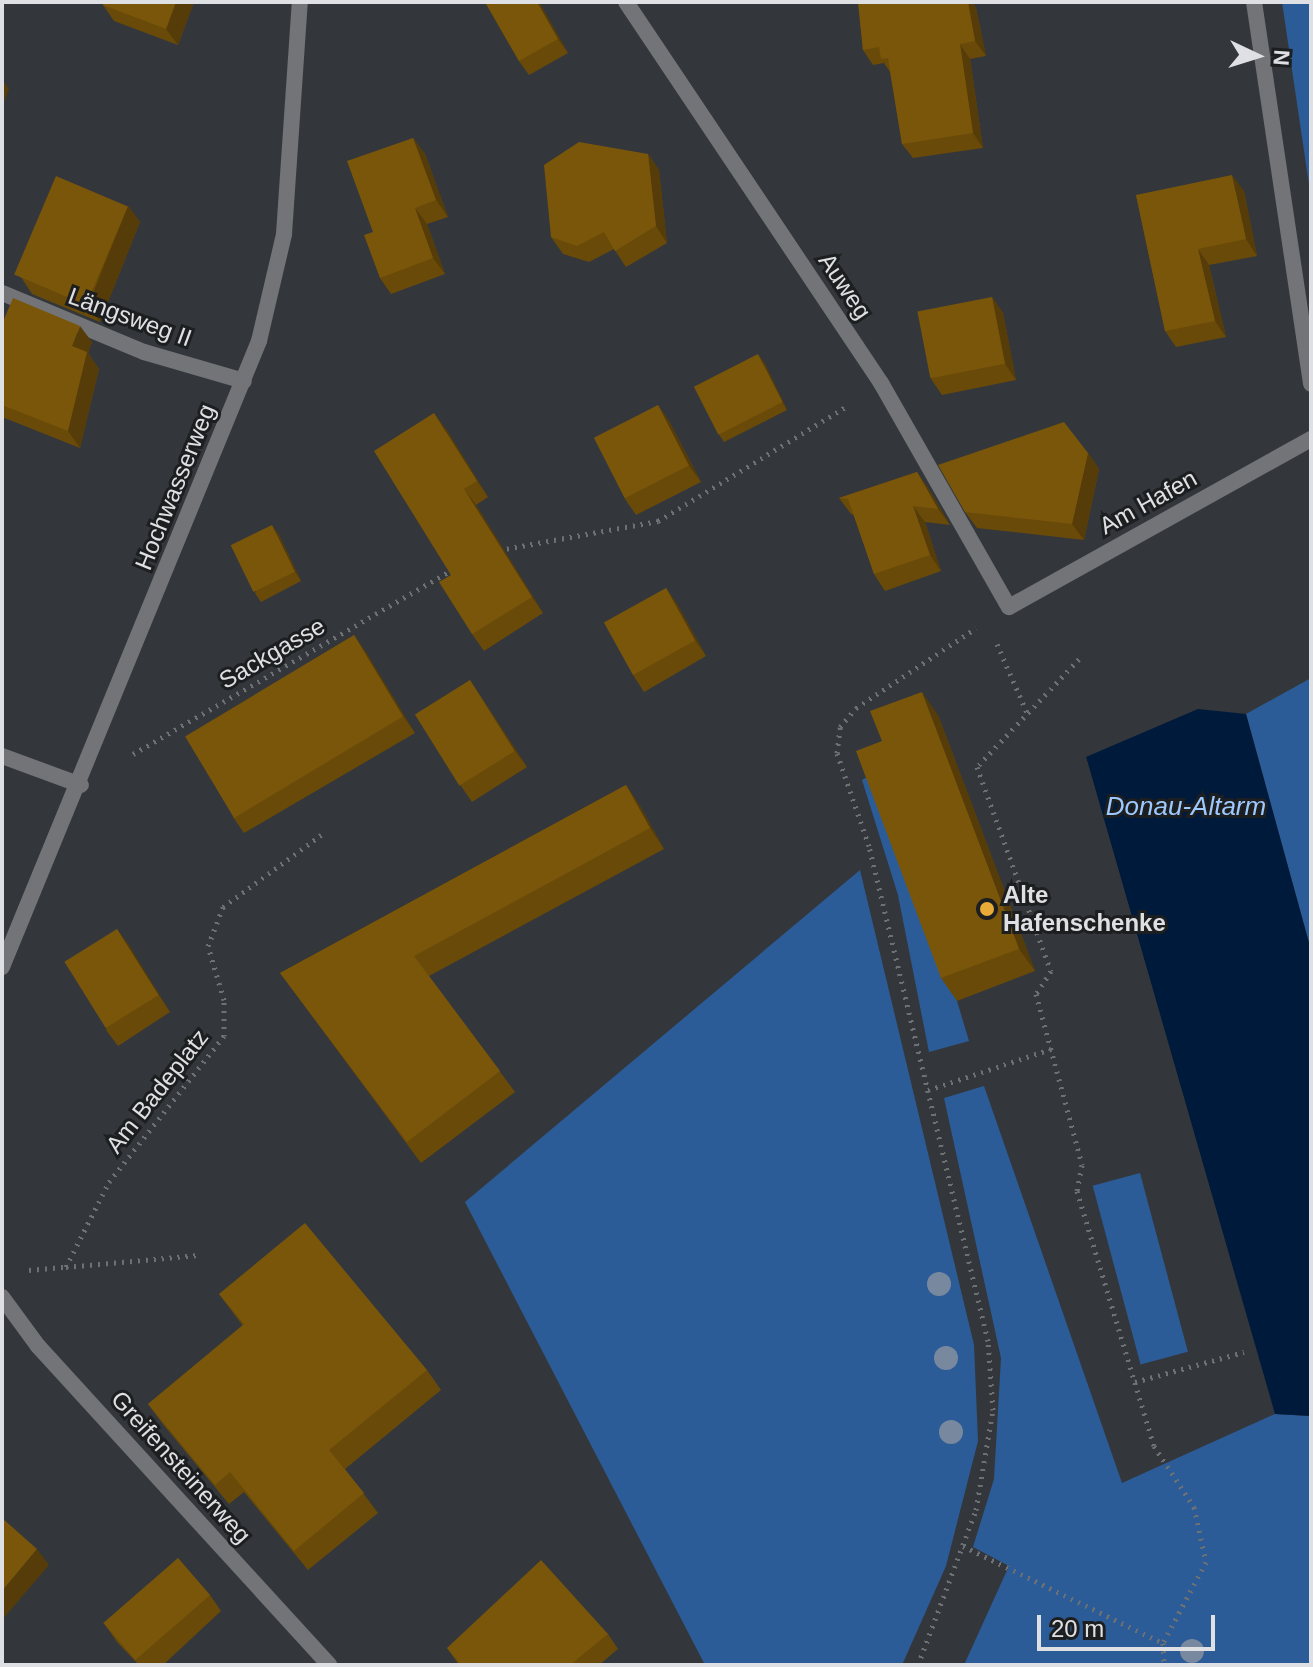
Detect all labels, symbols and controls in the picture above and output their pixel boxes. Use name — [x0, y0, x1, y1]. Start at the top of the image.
north arrow — [1217, 16, 1297, 96]
text: N — [1268, 49, 1294, 66]
street label: Auweg — [813, 248, 877, 324]
street label: Längsweg II — [64, 281, 196, 353]
street label: Hochwasserweg — [129, 400, 221, 574]
street label: Am Hafen — [1094, 464, 1202, 540]
street label: Sackgasse — [214, 611, 330, 695]
water label: Donau-Altarm — [1106, 791, 1266, 823]
place label: Alte Hafenschenke — [1003, 881, 1166, 937]
marker: Alte Hafenschenke — [978, 900, 996, 918]
street label: Am Badeplatz — [100, 1023, 214, 1159]
street label: Greifensteinerweg — [105, 1385, 257, 1549]
scale bar — [1041, 1599, 1219, 1649]
text: 20 m — [1051, 1615, 1104, 1642]

